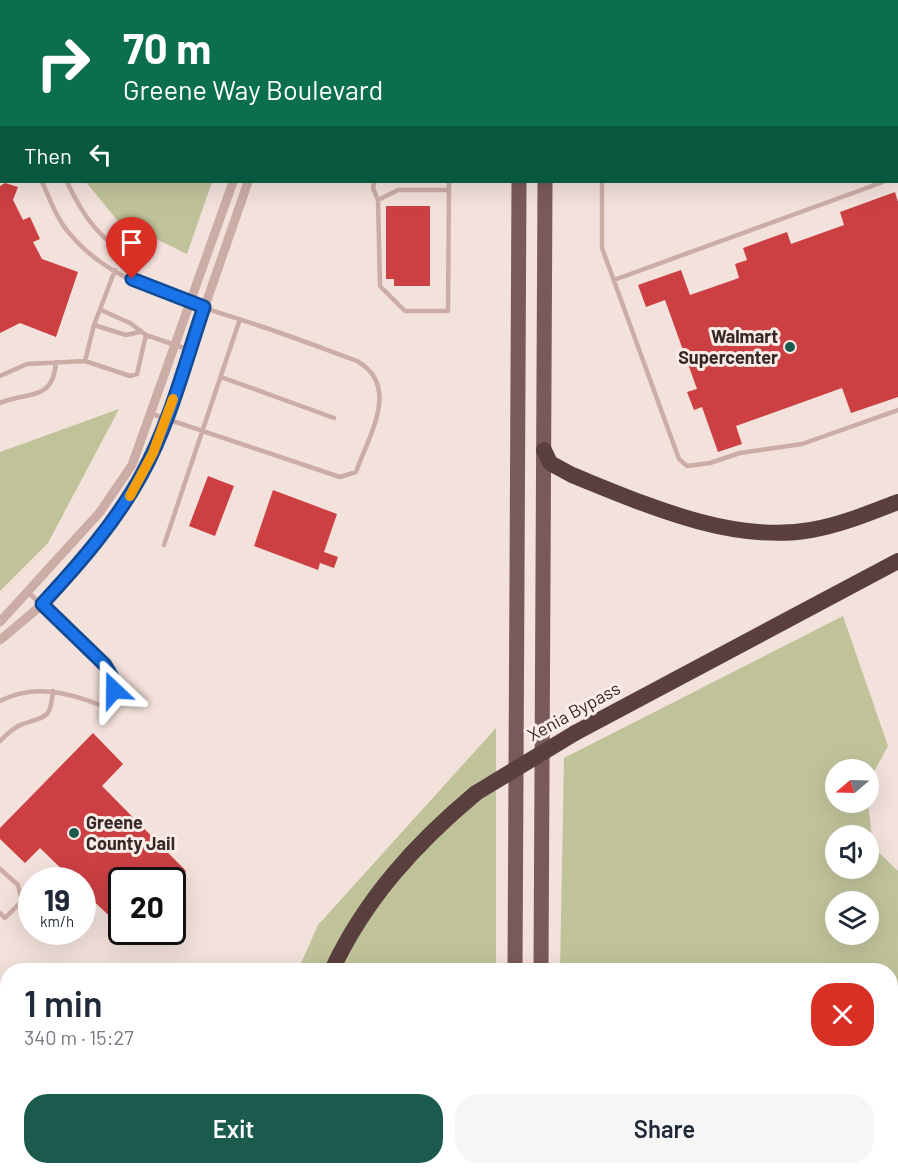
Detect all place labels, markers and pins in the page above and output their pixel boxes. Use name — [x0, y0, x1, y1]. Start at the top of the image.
pin — [106, 217, 157, 279]
place label: Walmart Supercenter — [678, 325, 778, 368]
marker: Walmart Supercenter — [783, 340, 797, 354]
place label: Greene County Jail — [86, 811, 175, 854]
marker: Greene County Jail — [67, 826, 81, 840]

